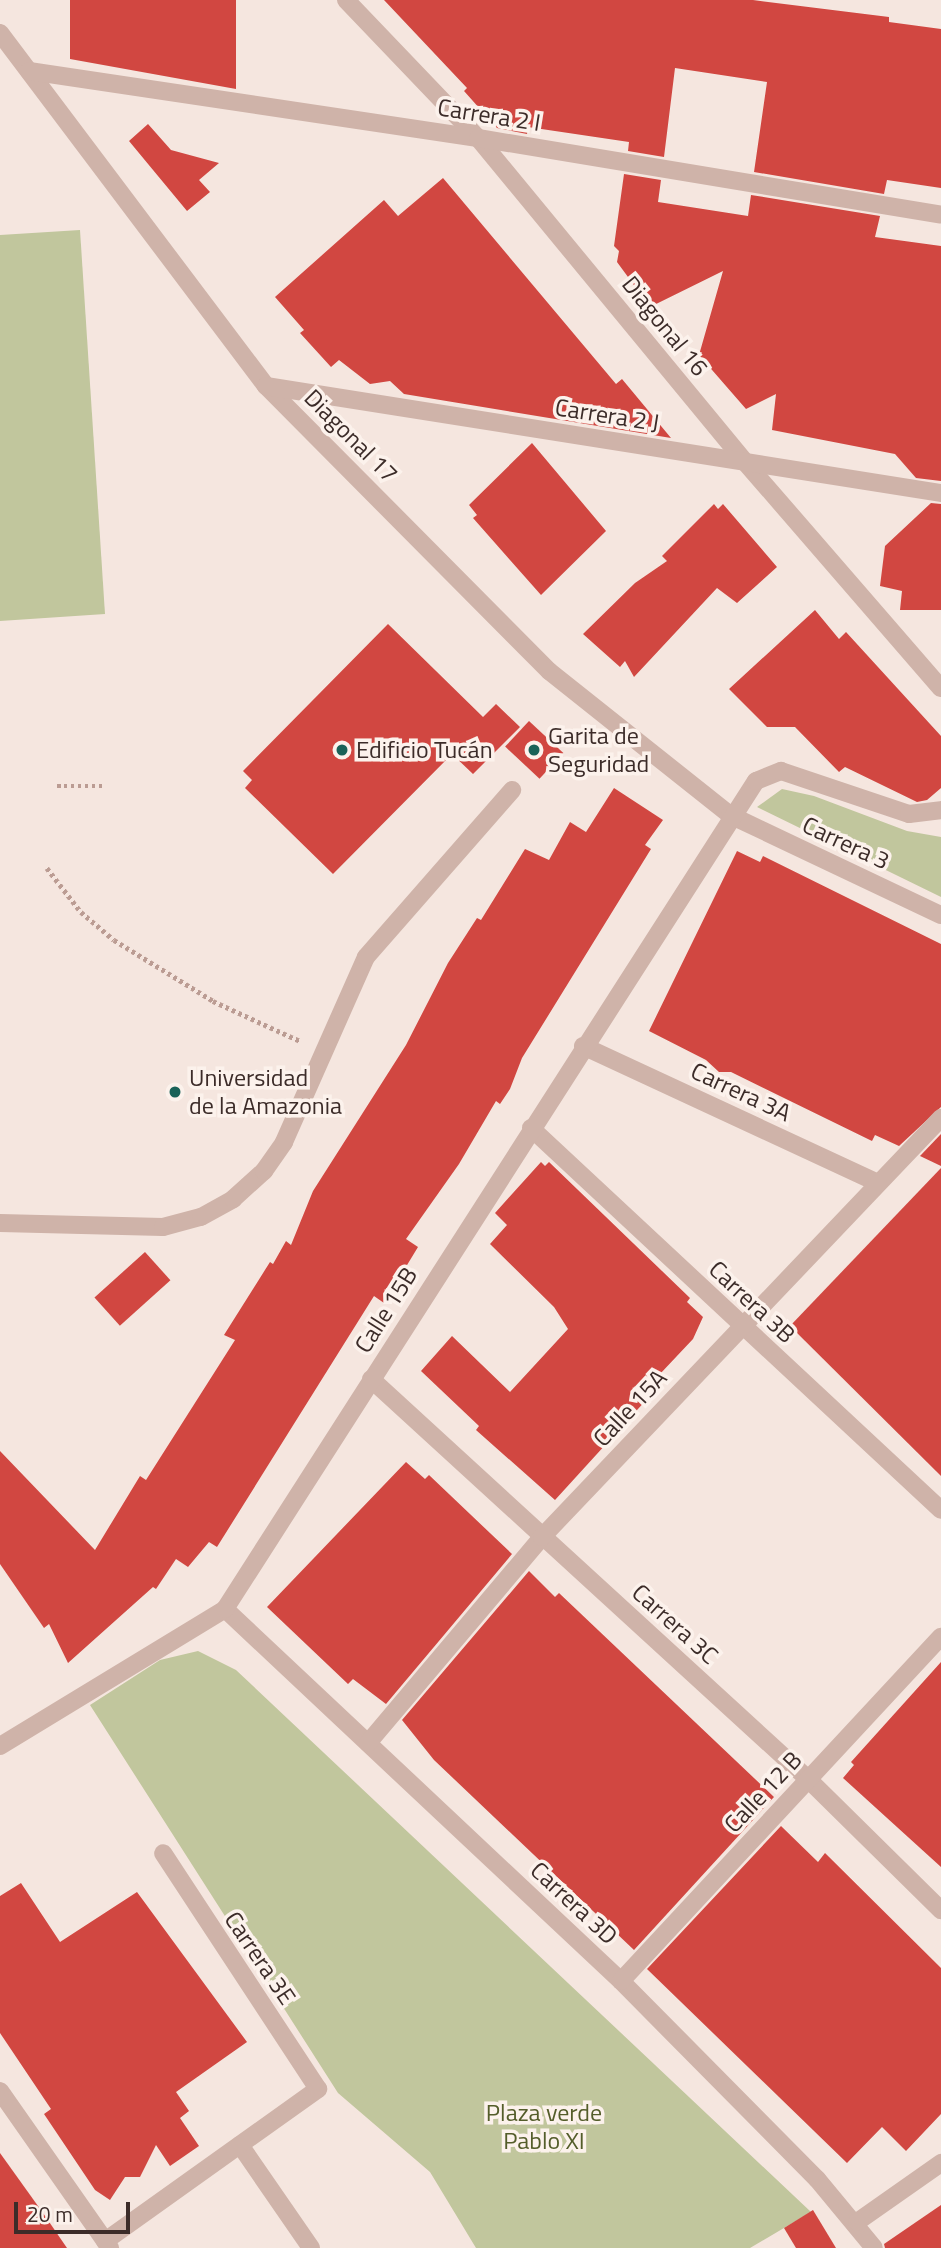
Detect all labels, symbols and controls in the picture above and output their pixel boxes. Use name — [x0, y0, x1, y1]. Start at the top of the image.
street label: Carrera 2 I — [435, 93, 543, 137]
street label: Diagonal 16 — [616, 270, 714, 382]
street label: Diagonal 17 — [298, 383, 404, 489]
street label: Carrera 2 J — [553, 393, 661, 437]
place label: Garita de Seguridad — [548, 722, 649, 778]
place label: Edificio Tucán — [356, 736, 493, 764]
marker: Edificio Tucán — [334, 742, 350, 758]
marker: Garita de Seguridad — [526, 742, 542, 758]
street label: Carrera 3 — [798, 810, 894, 876]
street label: Carrera 3A — [686, 1056, 796, 1128]
place label: Universidad de la Amazonia — [189, 1064, 342, 1120]
marker: Universidad de la Amazonia — [167, 1084, 183, 1100]
street label: Carrera 3B — [703, 1255, 801, 1349]
street label: Calle 15B — [349, 1262, 423, 1358]
street label: Calle 15A — [587, 1364, 673, 1452]
street label: Carrera 3C — [626, 1578, 724, 1670]
street label: Calle 12 B — [718, 1745, 808, 1839]
street label: Carrera 3D — [525, 1856, 623, 1950]
street label: Carrera 3E — [218, 1906, 302, 2010]
park label: Plaza verde Pablo XI — [486, 2099, 602, 2155]
scale bar — [18, 2188, 133, 2232]
text: 20 m — [27, 2198, 73, 2230]

